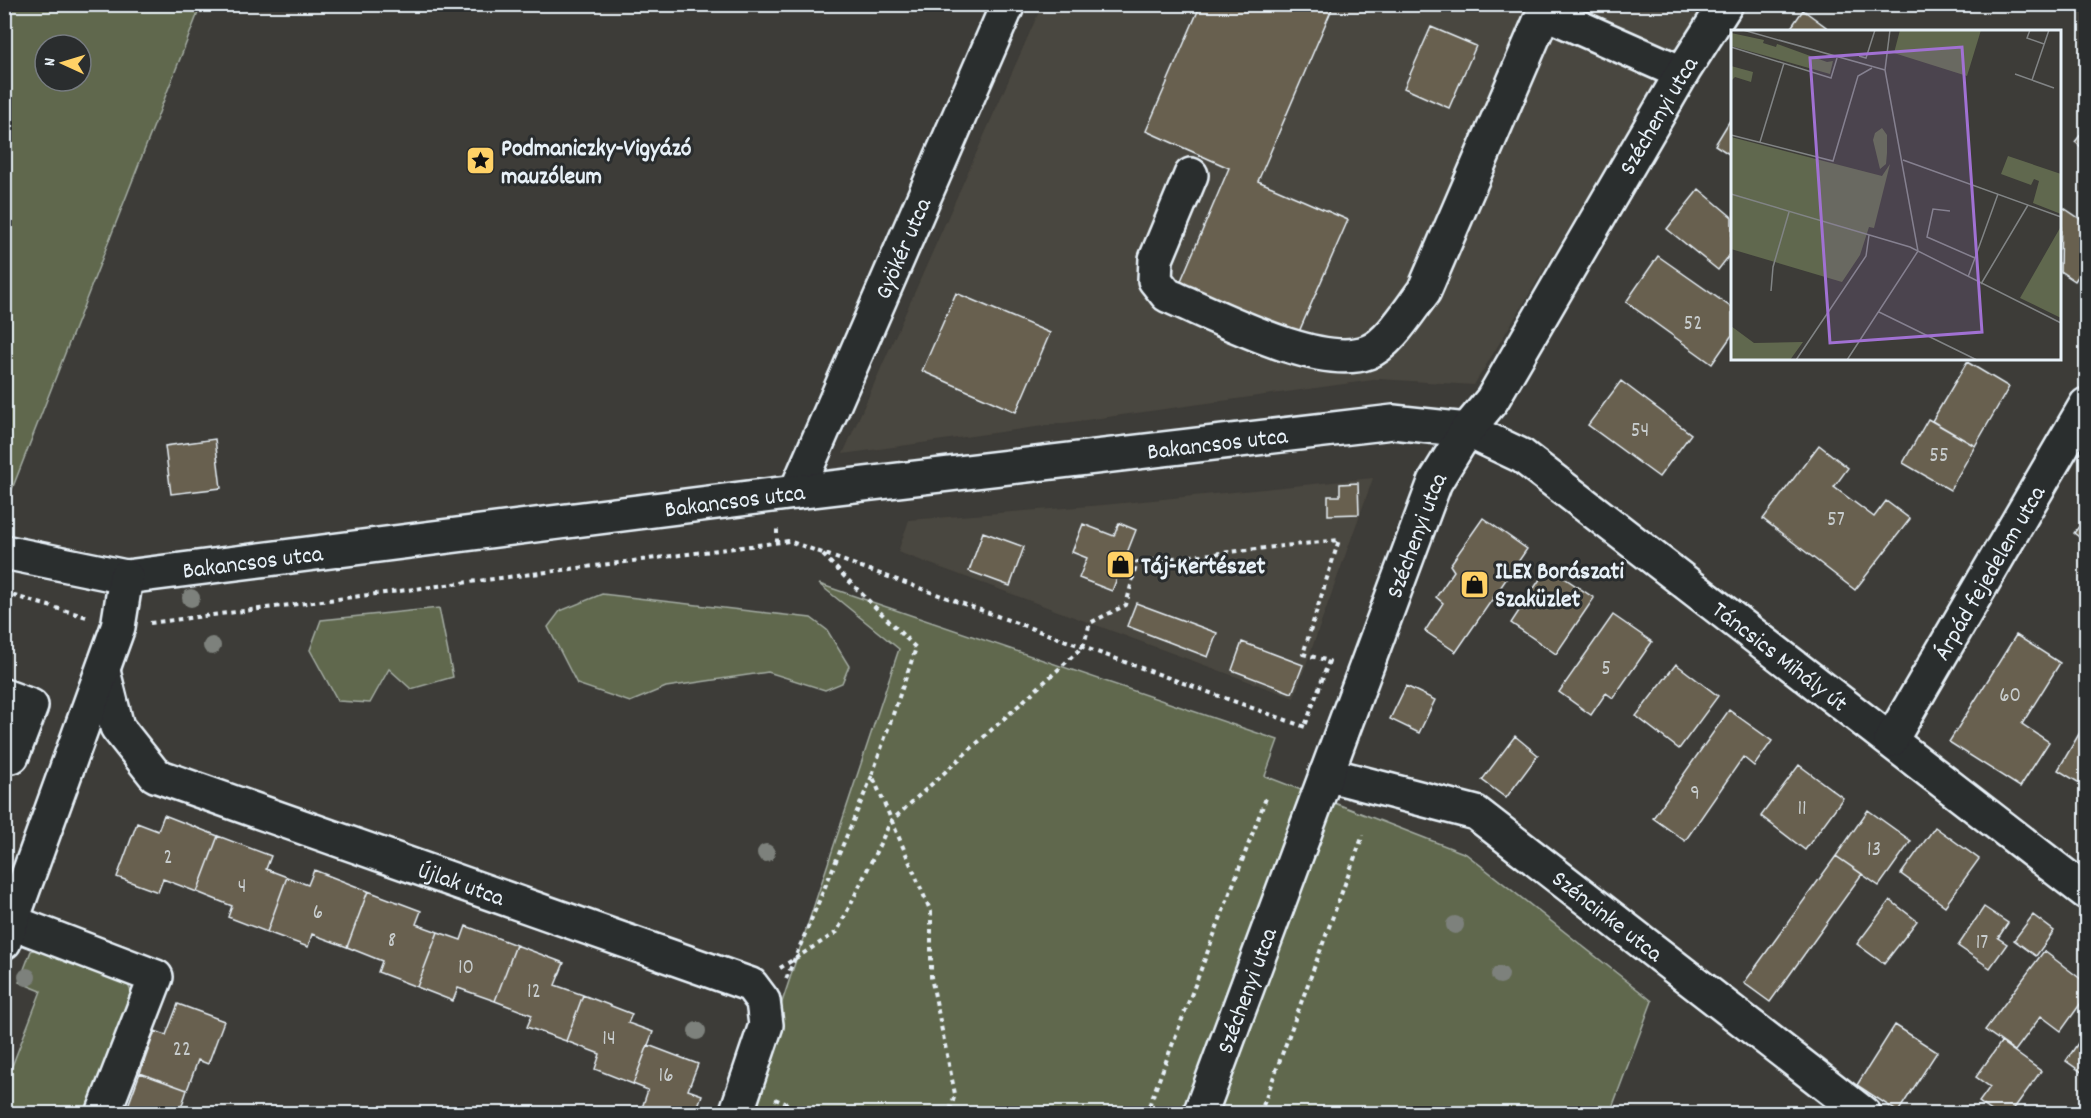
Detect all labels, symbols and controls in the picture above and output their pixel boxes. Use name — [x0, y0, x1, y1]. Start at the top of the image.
inset map — [1731, 30, 2061, 360]
north arrow — [33, 33, 93, 93]
street label: Széchenyi utca — [1612, 50, 1709, 182]
text: N — [39, 57, 62, 67]
place label: Podmaniczky-Vigyázó mauzóleum — [501, 133, 692, 195]
place icon: Podmaniczky-Vigyázó mauzóleum — [464, 145, 496, 177]
street label: Gyökér utca — [868, 193, 942, 305]
house number: 52 — [1684, 310, 1702, 340]
house number: 54 — [1631, 417, 1649, 447]
street label: Bakancsos utca — [1146, 420, 1290, 471]
house number: 55 — [1929, 442, 1949, 472]
street label: Széchenyi utca — [1379, 466, 1458, 604]
street label: Bakancsos utca — [663, 477, 808, 529]
street label: Árpád fejedelem utca — [1927, 479, 2056, 668]
house number: 57 — [1827, 506, 1845, 536]
street label: Bakancsos utca — [181, 538, 326, 590]
shop icon: Táj-Kertészet — [1104, 549, 1136, 581]
place label: Táj-Kertészet — [1141, 551, 1266, 585]
place label: ILEX Borászati Szaküzlet — [1495, 556, 1624, 618]
shop icon: ILEX Borászati Szaküzlet — [1458, 568, 1490, 600]
street label: Táncsics Mihály út — [1703, 595, 1854, 722]
house number: 5 — [1601, 655, 1611, 685]
house number: 60 — [1999, 682, 2021, 712]
house number: 9 — [1690, 780, 1700, 810]
house number: 11 — [1797, 795, 1807, 825]
house number: 13 — [1867, 836, 1881, 866]
house number: 2 — [163, 844, 173, 874]
street label: Újlak utca — [413, 855, 509, 917]
street label: Széncinke utca — [1543, 864, 1669, 972]
house number: 4 — [238, 873, 246, 903]
house number: 6 — [313, 899, 323, 929]
street label: Széchenyi utca — [1210, 923, 1288, 1059]
house number: 8 — [388, 927, 396, 957]
house number: 17 — [1976, 929, 1988, 959]
house number: 10 — [458, 954, 474, 984]
house number: 12 — [527, 978, 541, 1008]
house number: 14 — [602, 1025, 616, 1055]
house number: 22 — [173, 1036, 191, 1066]
house number: 16 — [659, 1062, 673, 1092]

